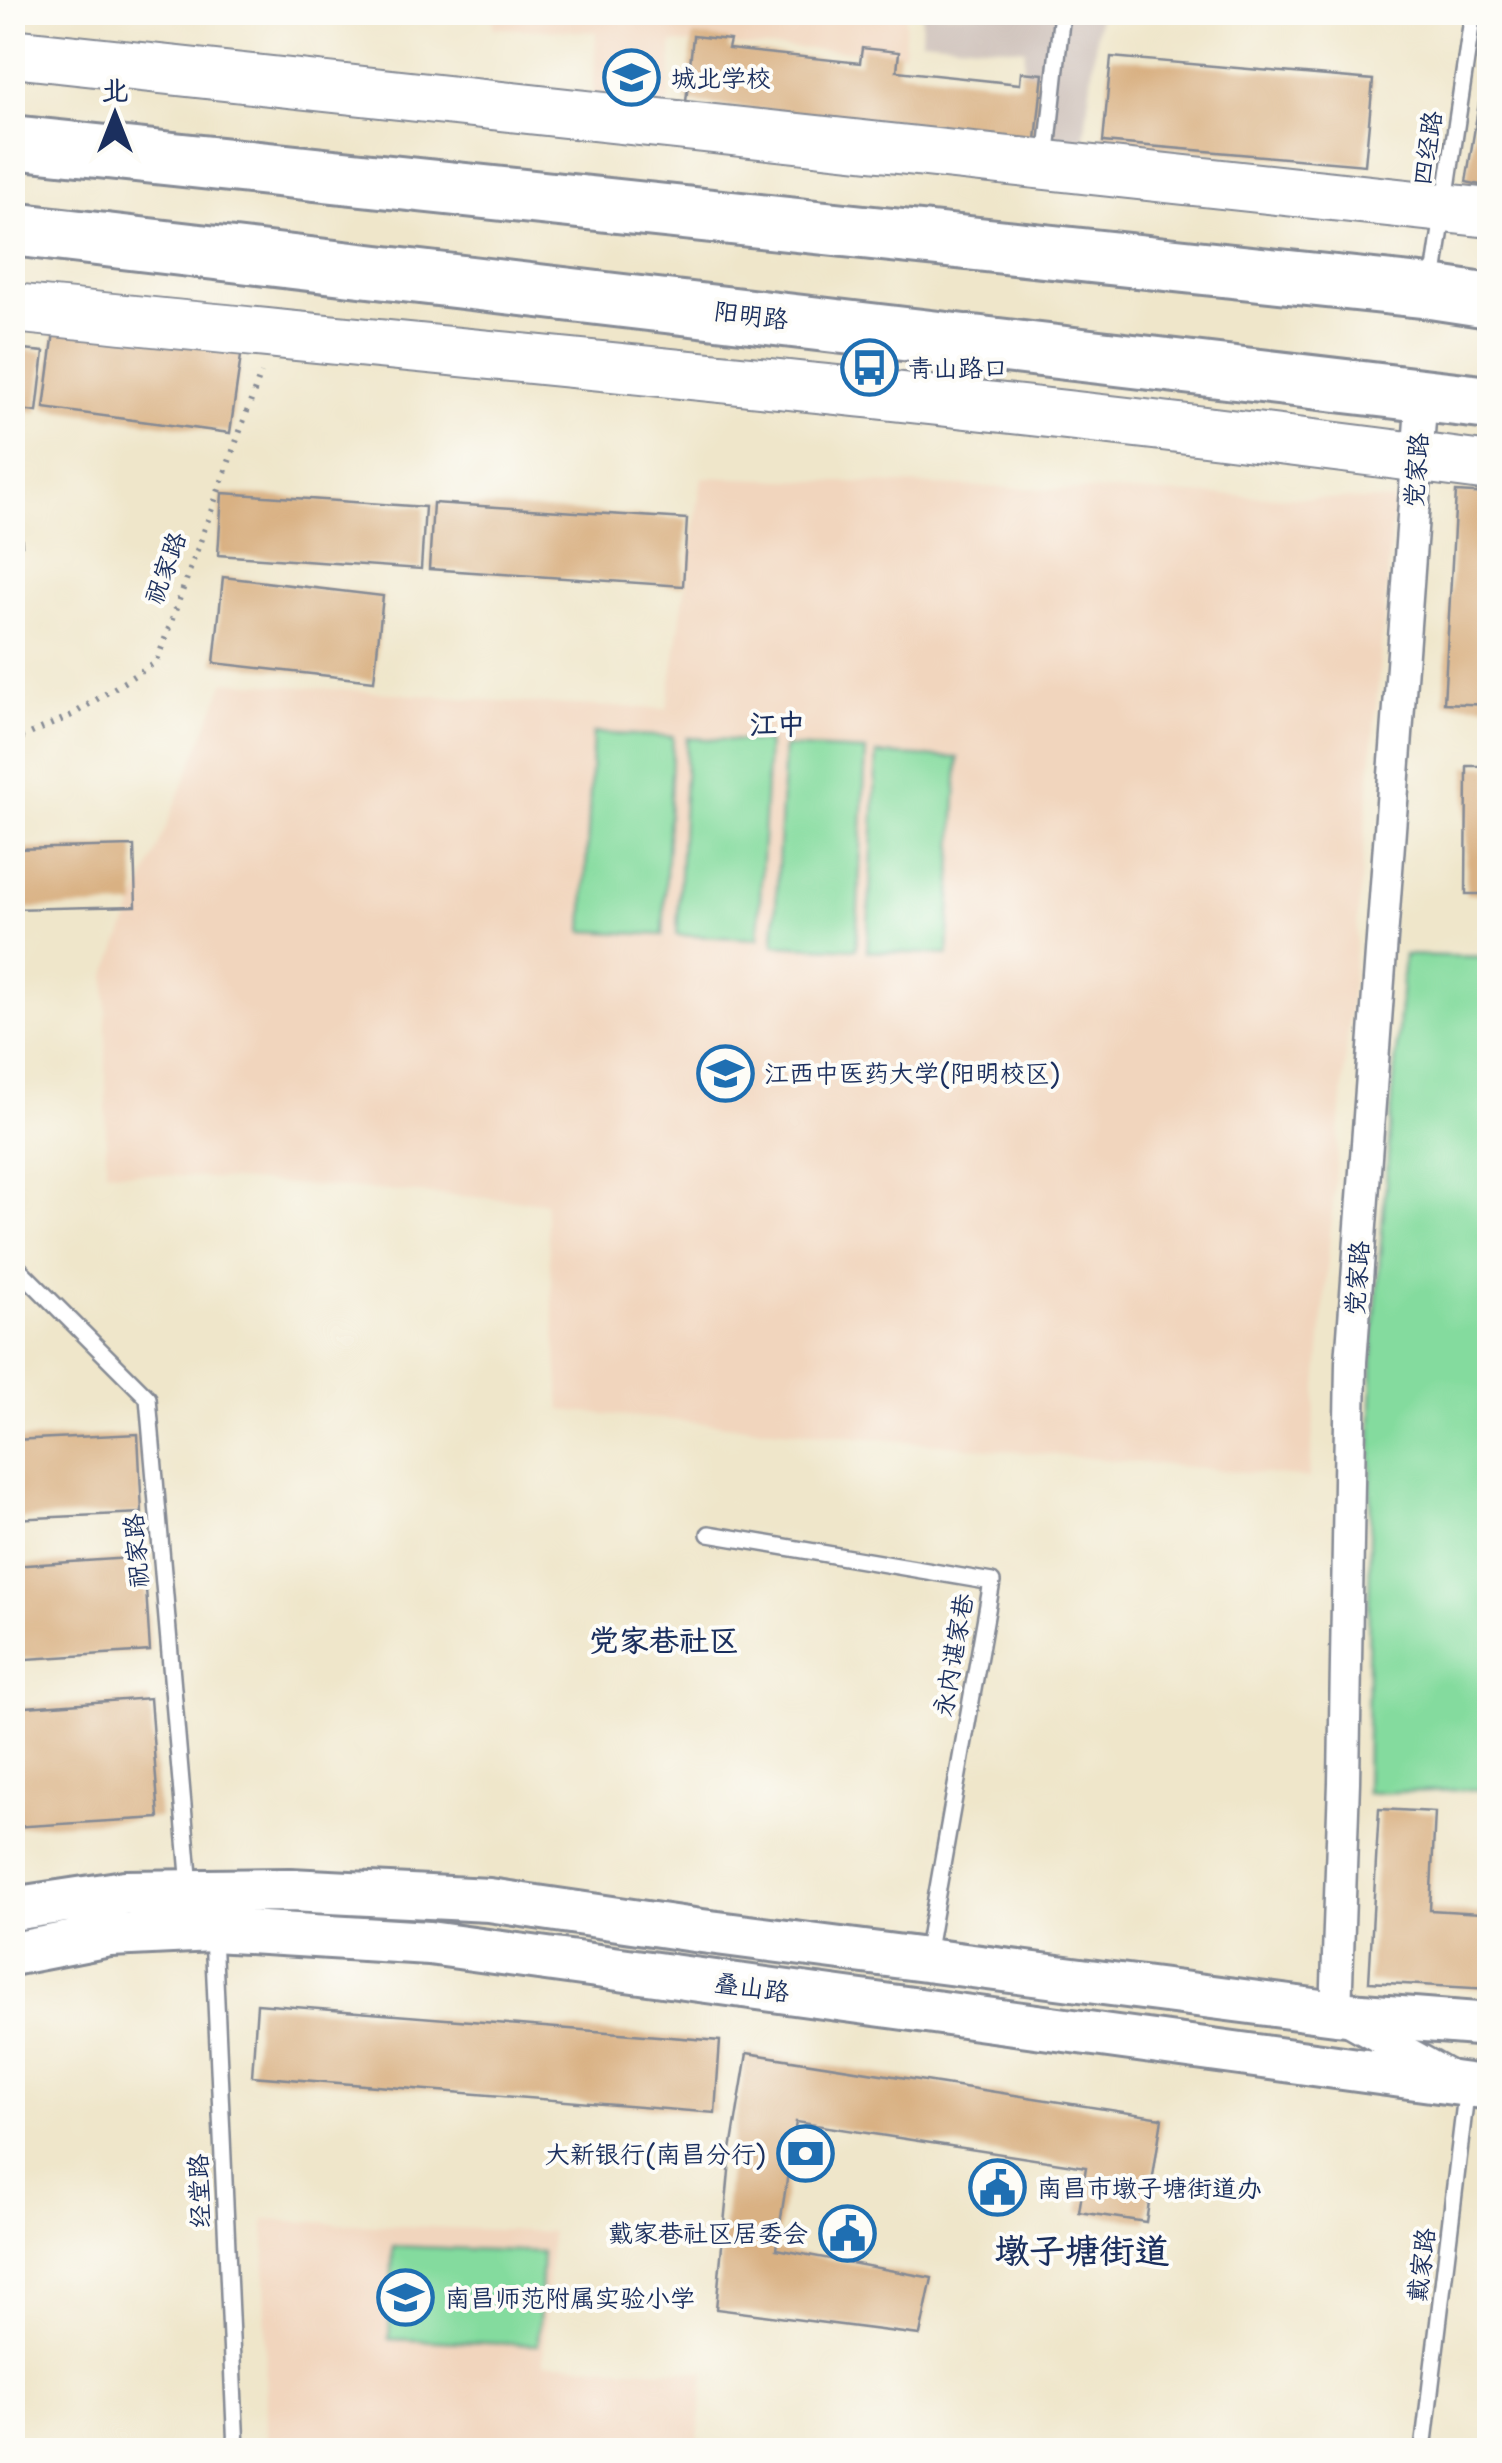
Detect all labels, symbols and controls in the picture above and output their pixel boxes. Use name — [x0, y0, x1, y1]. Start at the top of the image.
school or university icon: 城北学校 — [602, 48, 662, 108]
place label: 城北学校 — [671, 61, 771, 95]
north arrow — [65, 65, 165, 165]
text: 北 — [101, 71, 129, 109]
street label: 四经路 — [1404, 108, 1450, 188]
street label: 阳明路 — [712, 294, 790, 336]
bus stop icon: 青山路口 — [839, 338, 899, 398]
place label: 青山路口 — [908, 351, 1008, 385]
street label: 党家路 — [1396, 431, 1436, 509]
street label: 祝家路 — [136, 527, 194, 609]
district label: 江中 — [749, 705, 805, 743]
school or university icon: 江西中医药大学(阳明校区) — [695, 1043, 755, 1103]
place label: 江西中医药大学(阳明校区) — [764, 1056, 1060, 1090]
street label: 党家路 — [1337, 1239, 1377, 1317]
street label: 祝家路 — [116, 1512, 156, 1590]
street label: 永内谌家巷 — [925, 1590, 981, 1720]
district label: 党家巷社区 — [589, 1620, 739, 1661]
street label: 叠山路 — [712, 1965, 792, 2009]
bank icon: 大新银行(南昌分行) — [775, 2124, 835, 2184]
place label: 大新银行(南昌分行) — [545, 2137, 766, 2171]
street label: 经堂路 — [181, 2153, 217, 2229]
public building icon: 南昌市墩子塘街道办 — [968, 2158, 1028, 2218]
place label: 南昌市墩子塘街道办 — [1037, 2171, 1262, 2205]
public building icon: 戴家巷社区居委会 — [817, 2203, 877, 2263]
place label: 戴家巷社区居委会 — [608, 2216, 808, 2250]
street label: 戴家路 — [1400, 2226, 1442, 2304]
district label: 墩子塘街道 — [994, 2227, 1170, 2274]
school or university icon: 南昌师范附属实验小学 — [376, 2268, 436, 2328]
place label: 南昌师范附属实验小学 — [445, 2281, 695, 2315]

